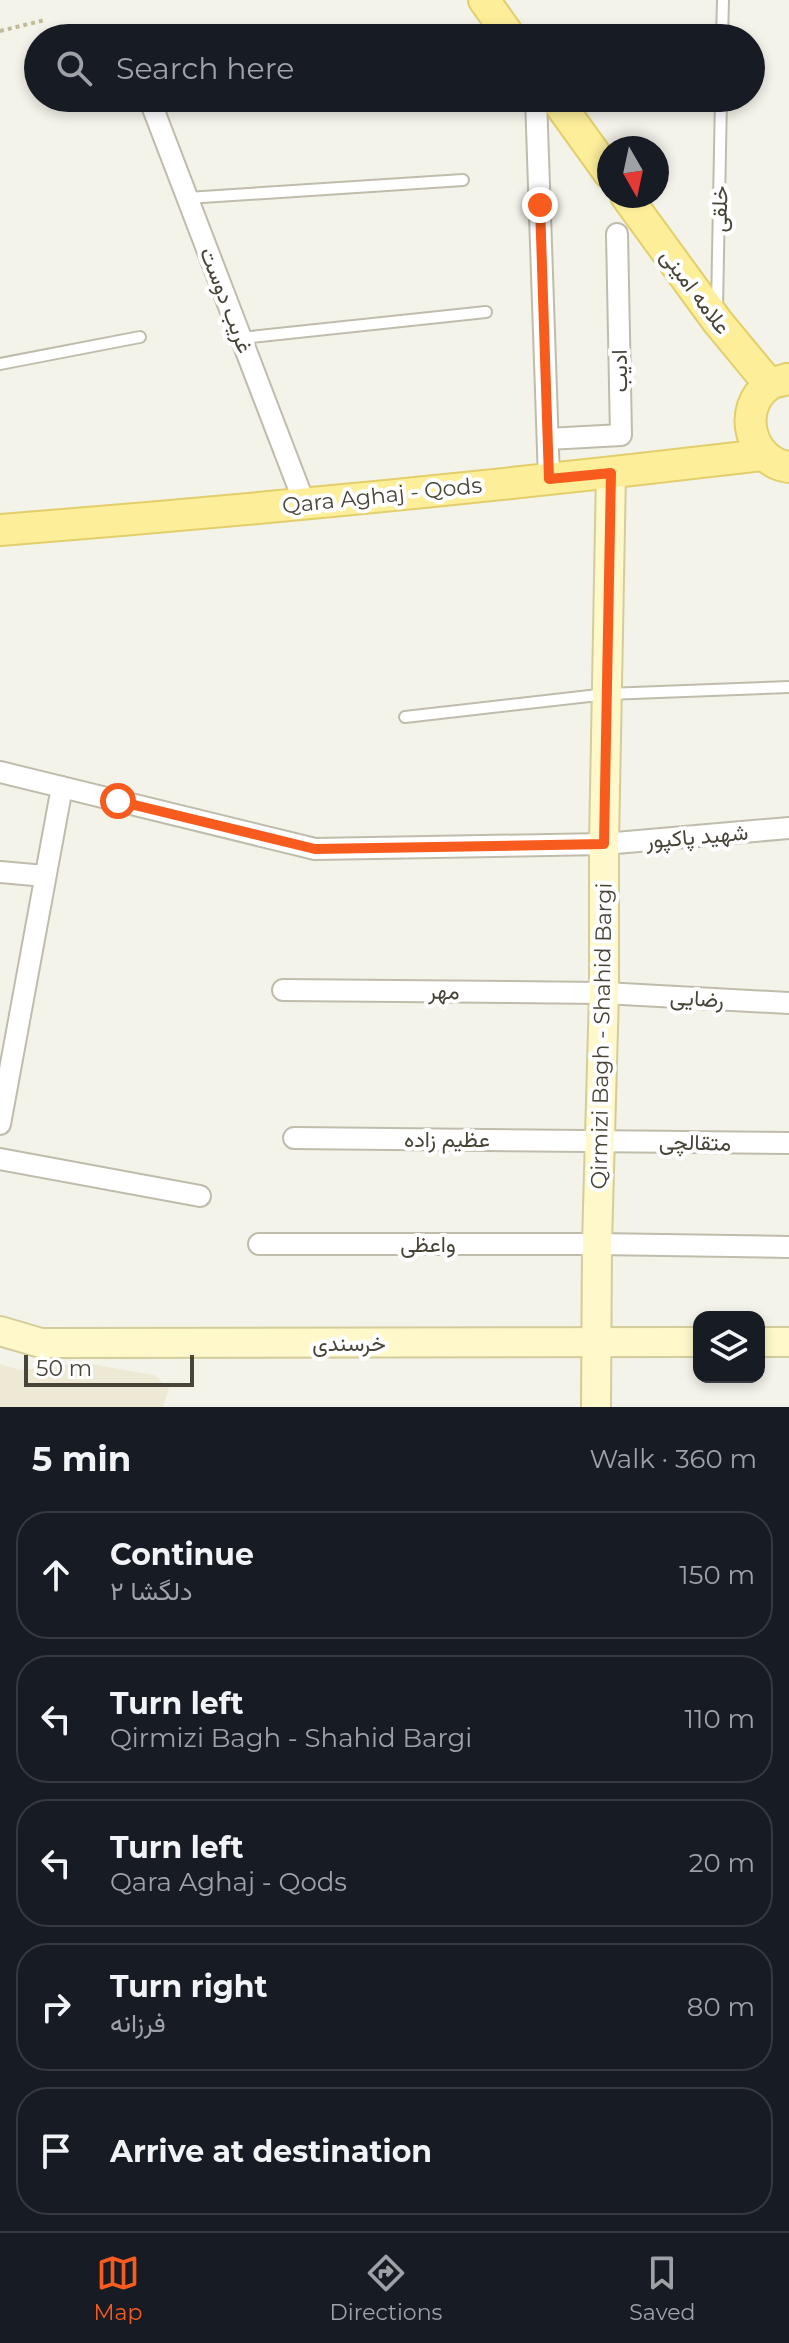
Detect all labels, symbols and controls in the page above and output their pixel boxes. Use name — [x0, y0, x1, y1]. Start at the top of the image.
search box — [24, 24, 765, 112]
icon: search — [52, 46, 96, 90]
text: Search here — [116, 50, 294, 87]
north arrow — [597, 136, 669, 208]
street label: خلقی — [706, 185, 733, 233]
route end — [522, 187, 558, 223]
street label: غریب دوست — [194, 243, 259, 357]
street label: علامه امینی — [655, 243, 737, 339]
street label: ادیب — [606, 349, 633, 393]
street label: Qara Aghaj - Qods — [281, 472, 483, 519]
route start — [100, 783, 136, 819]
street label: شهید پاکپور — [644, 819, 749, 856]
street label: Qirmizi Bagh - Shahid Bargi — [585, 882, 618, 1190]
street label: مهر — [427, 978, 460, 1005]
street label: رضایی — [669, 984, 725, 1013]
street label: عظیم زاده — [404, 1126, 490, 1154]
street label: متقالچی — [659, 1128, 731, 1158]
street label: واعظی — [400, 1231, 456, 1258]
map controls — [693, 1311, 765, 1383]
button: layers — [693, 1311, 765, 1383]
street label: خرسندی — [312, 1330, 386, 1357]
scale bar — [24, 1351, 194, 1387]
text: 50 m — [36, 1355, 92, 1382]
text: 5 min — [32, 1438, 131, 1480]
text: Walk · 360 m — [589, 1443, 757, 1475]
text: Continue — [110, 1536, 254, 1573]
icon: ahead — [34, 1553, 78, 1597]
text: 150 m — [679, 1559, 755, 1591]
text: دلگشا ۲ — [110, 1575, 192, 1607]
text: Turn left — [110, 1685, 243, 1722]
icon: left — [34, 1697, 78, 1741]
text: 110 m — [685, 1703, 755, 1735]
text: Qirmizi Bagh - Shahid Bargi — [110, 1722, 472, 1754]
text: Turn left — [110, 1829, 243, 1866]
icon: left — [34, 1841, 78, 1885]
text: 20 m — [689, 1847, 755, 1879]
text: Qara Aghaj - Qods — [110, 1866, 347, 1898]
text: Turn right — [110, 1968, 267, 2005]
icon: right — [34, 1985, 78, 2029]
text: 80 m — [687, 1991, 755, 2023]
text: فرزانه — [110, 2007, 166, 2039]
icon: arrive — [34, 2129, 78, 2173]
text: Arrive at destination — [110, 2133, 432, 2170]
tab: Map — [94, 2251, 142, 2326]
tab: Directions — [330, 2251, 442, 2326]
tab: Saved — [629, 2251, 695, 2326]

